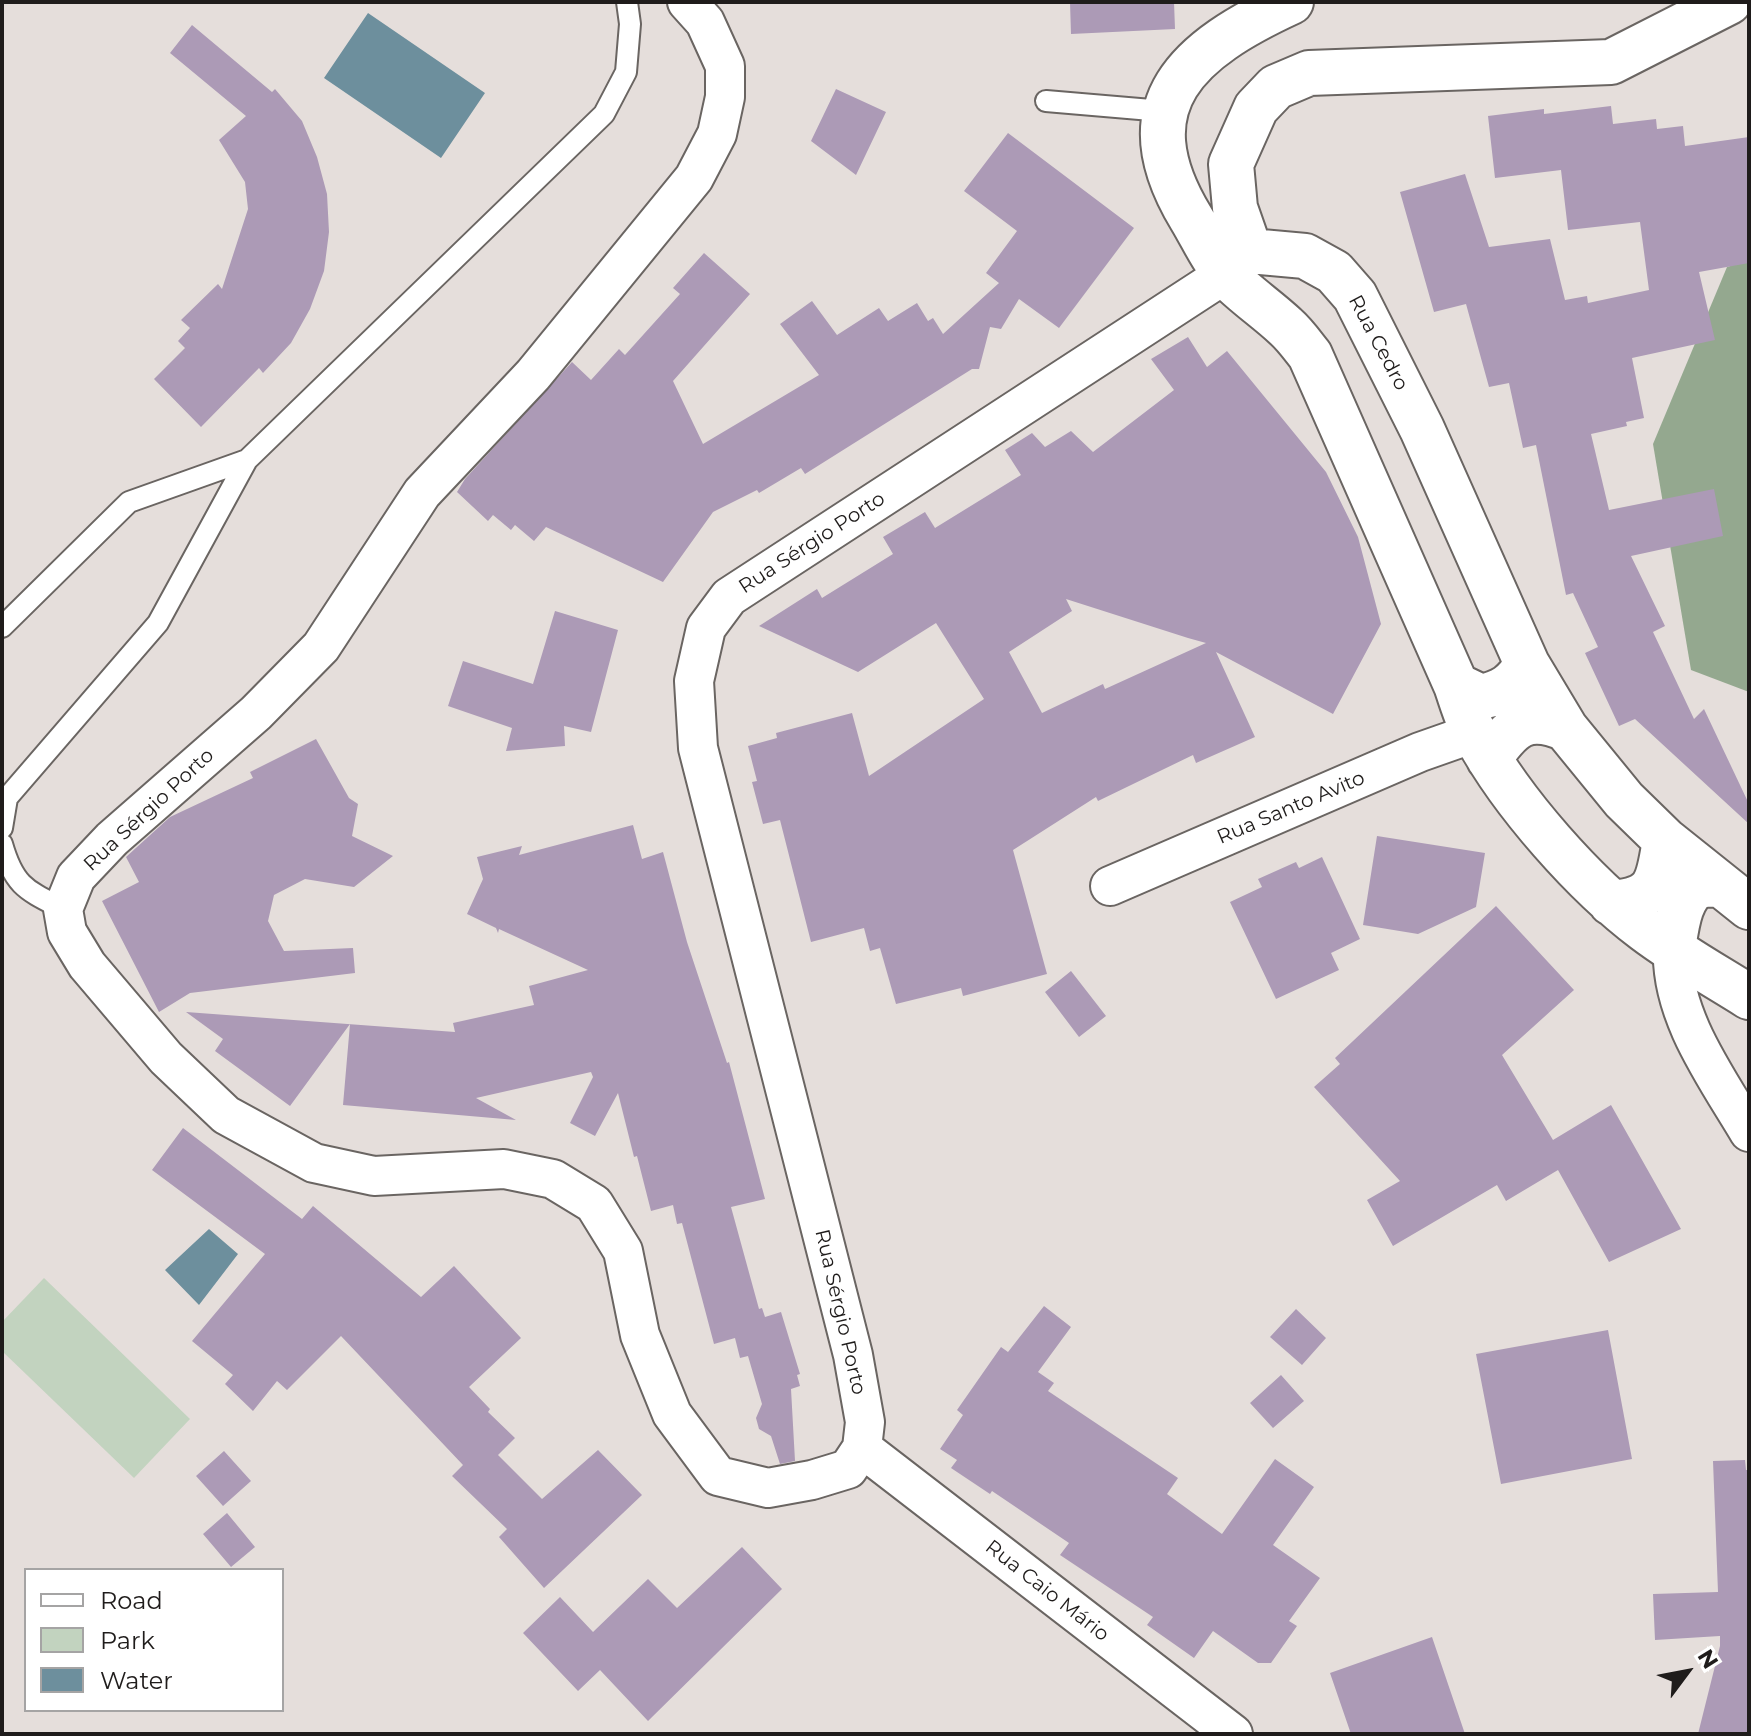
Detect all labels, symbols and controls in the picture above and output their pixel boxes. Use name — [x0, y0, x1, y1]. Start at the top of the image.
street label: Rua Cedro — [1343, 291, 1413, 395]
street label: Rua Sérgio Porto — [735, 487, 889, 599]
street label: Rua Sérgio Porto — [79, 744, 219, 876]
street label: Rua Santo Avito — [1213, 766, 1369, 850]
street label: Rua Sérgio Porto — [809, 1227, 871, 1397]
street label: Rua Caio Mário — [980, 1535, 1114, 1647]
legend — [24, 1568, 284, 1712]
text: Road — [100, 1586, 163, 1615]
text: Park — [100, 1626, 155, 1655]
north arrow — [1647, 1632, 1727, 1712]
text: N — [1692, 1644, 1724, 1674]
text: Water — [100, 1666, 173, 1695]

